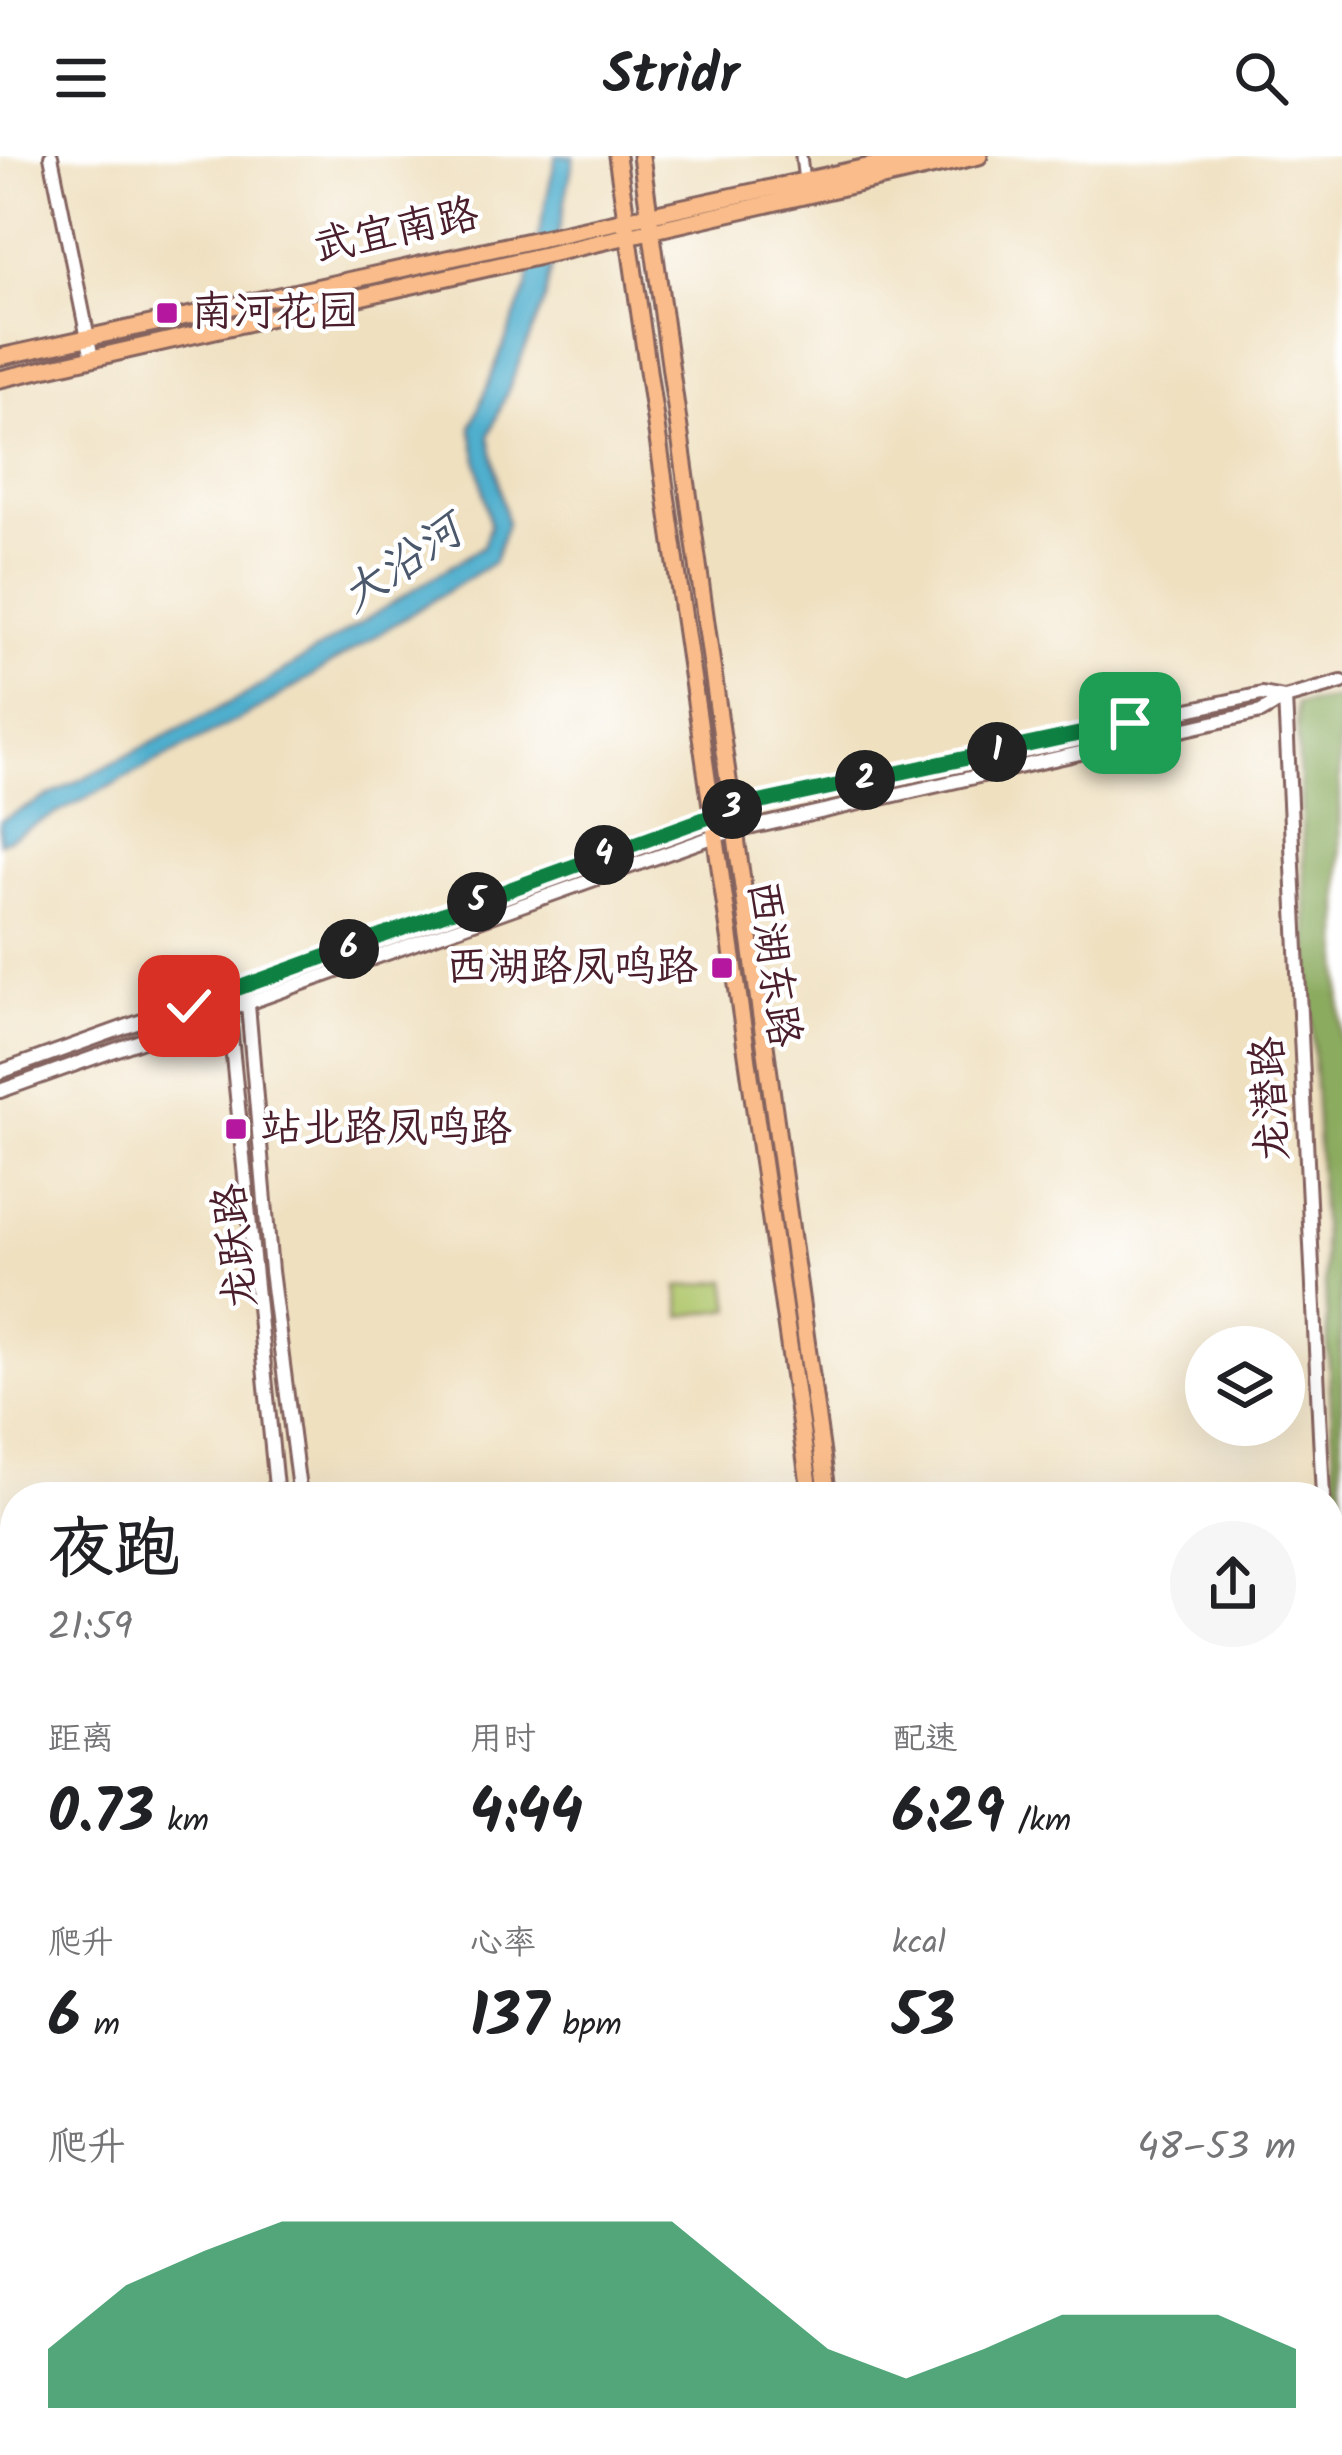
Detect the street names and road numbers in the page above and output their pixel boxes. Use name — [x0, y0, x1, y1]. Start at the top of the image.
street label: 武宜南路 — [307, 182, 485, 282]
street label: 西湖东路 — [727, 876, 817, 1052]
street label: 龙潜路 — [1235, 1034, 1309, 1164]
street label: 龙跃路 — [197, 1180, 277, 1312]

